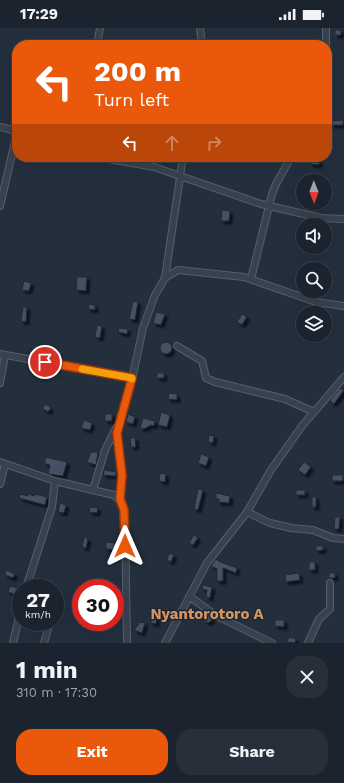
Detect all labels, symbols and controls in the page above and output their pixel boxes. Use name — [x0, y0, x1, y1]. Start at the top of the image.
text: 17:29 — [20, 5, 58, 23]
text: 200 m — [94, 55, 181, 88]
icon: left — [28, 56, 80, 108]
text: Turn left — [94, 89, 169, 110]
icon: left — [119, 132, 141, 154]
icon: ahead — [161, 132, 183, 154]
icon: right — [203, 132, 225, 154]
north arrow — [296, 174, 332, 210]
map controls — [296, 174, 332, 342]
button: sound — [296, 218, 332, 254]
button: search — [296, 262, 332, 298]
button: layers — [296, 306, 332, 342]
pin — [28, 345, 62, 379]
icon: arrive — [34, 351, 56, 373]
position arrow — [104, 525, 146, 567]
speed limit sign: 30 — [72, 579, 124, 631]
text: 27 — [26, 588, 50, 612]
district label: Nyantorotoro A — [150, 605, 264, 623]
text: km/h — [25, 609, 51, 620]
text: 1 min — [16, 656, 78, 684]
button: close — [286, 656, 328, 698]
text: 310 m · 17:30 — [16, 685, 97, 700]
button: Exit — [16, 729, 168, 775]
button: Share — [176, 729, 328, 775]

